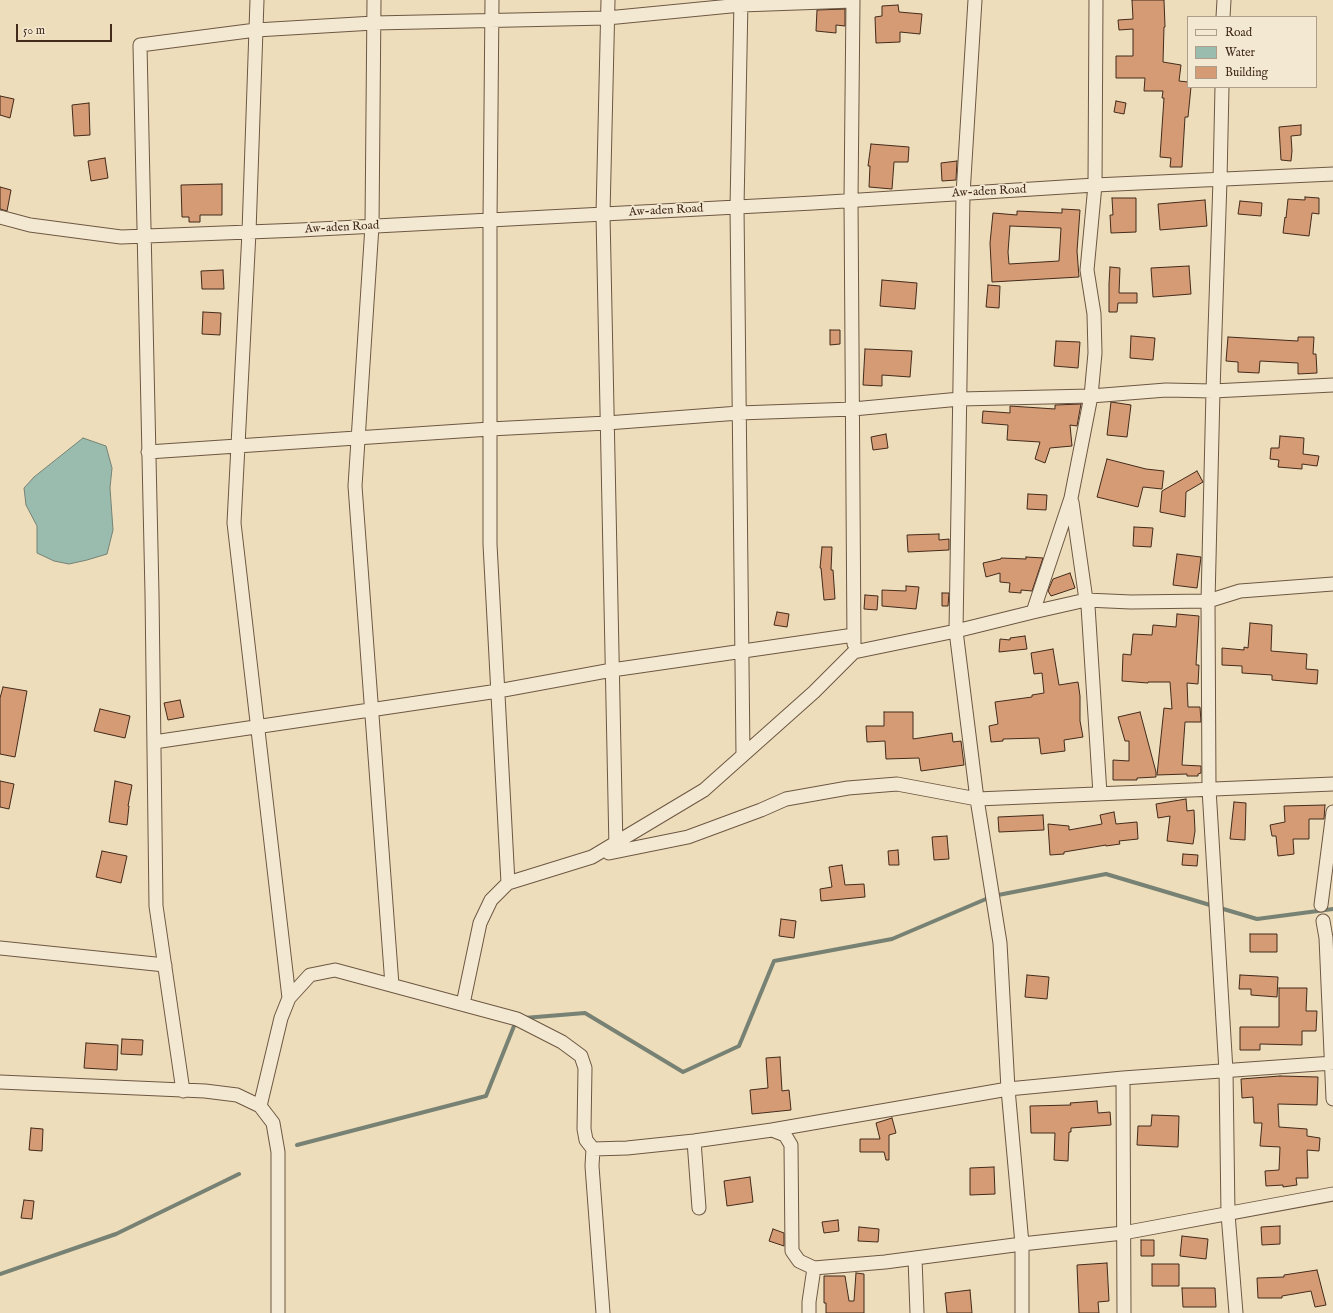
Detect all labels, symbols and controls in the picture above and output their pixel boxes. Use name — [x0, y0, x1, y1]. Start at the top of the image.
scale bar — [18, 16, 114, 42]
legend — [1187, 16, 1317, 88]
text: 50 m — [23, 23, 45, 38]
text: Road — [1225, 25, 1252, 40]
text: Water — [1225, 45, 1255, 60]
text: Building — [1225, 65, 1268, 80]
street label: Aw-aden Road — [951, 183, 1027, 201]
street label: Aw-aden Road — [628, 202, 704, 220]
street label: Aw-aden Road — [304, 219, 380, 237]

